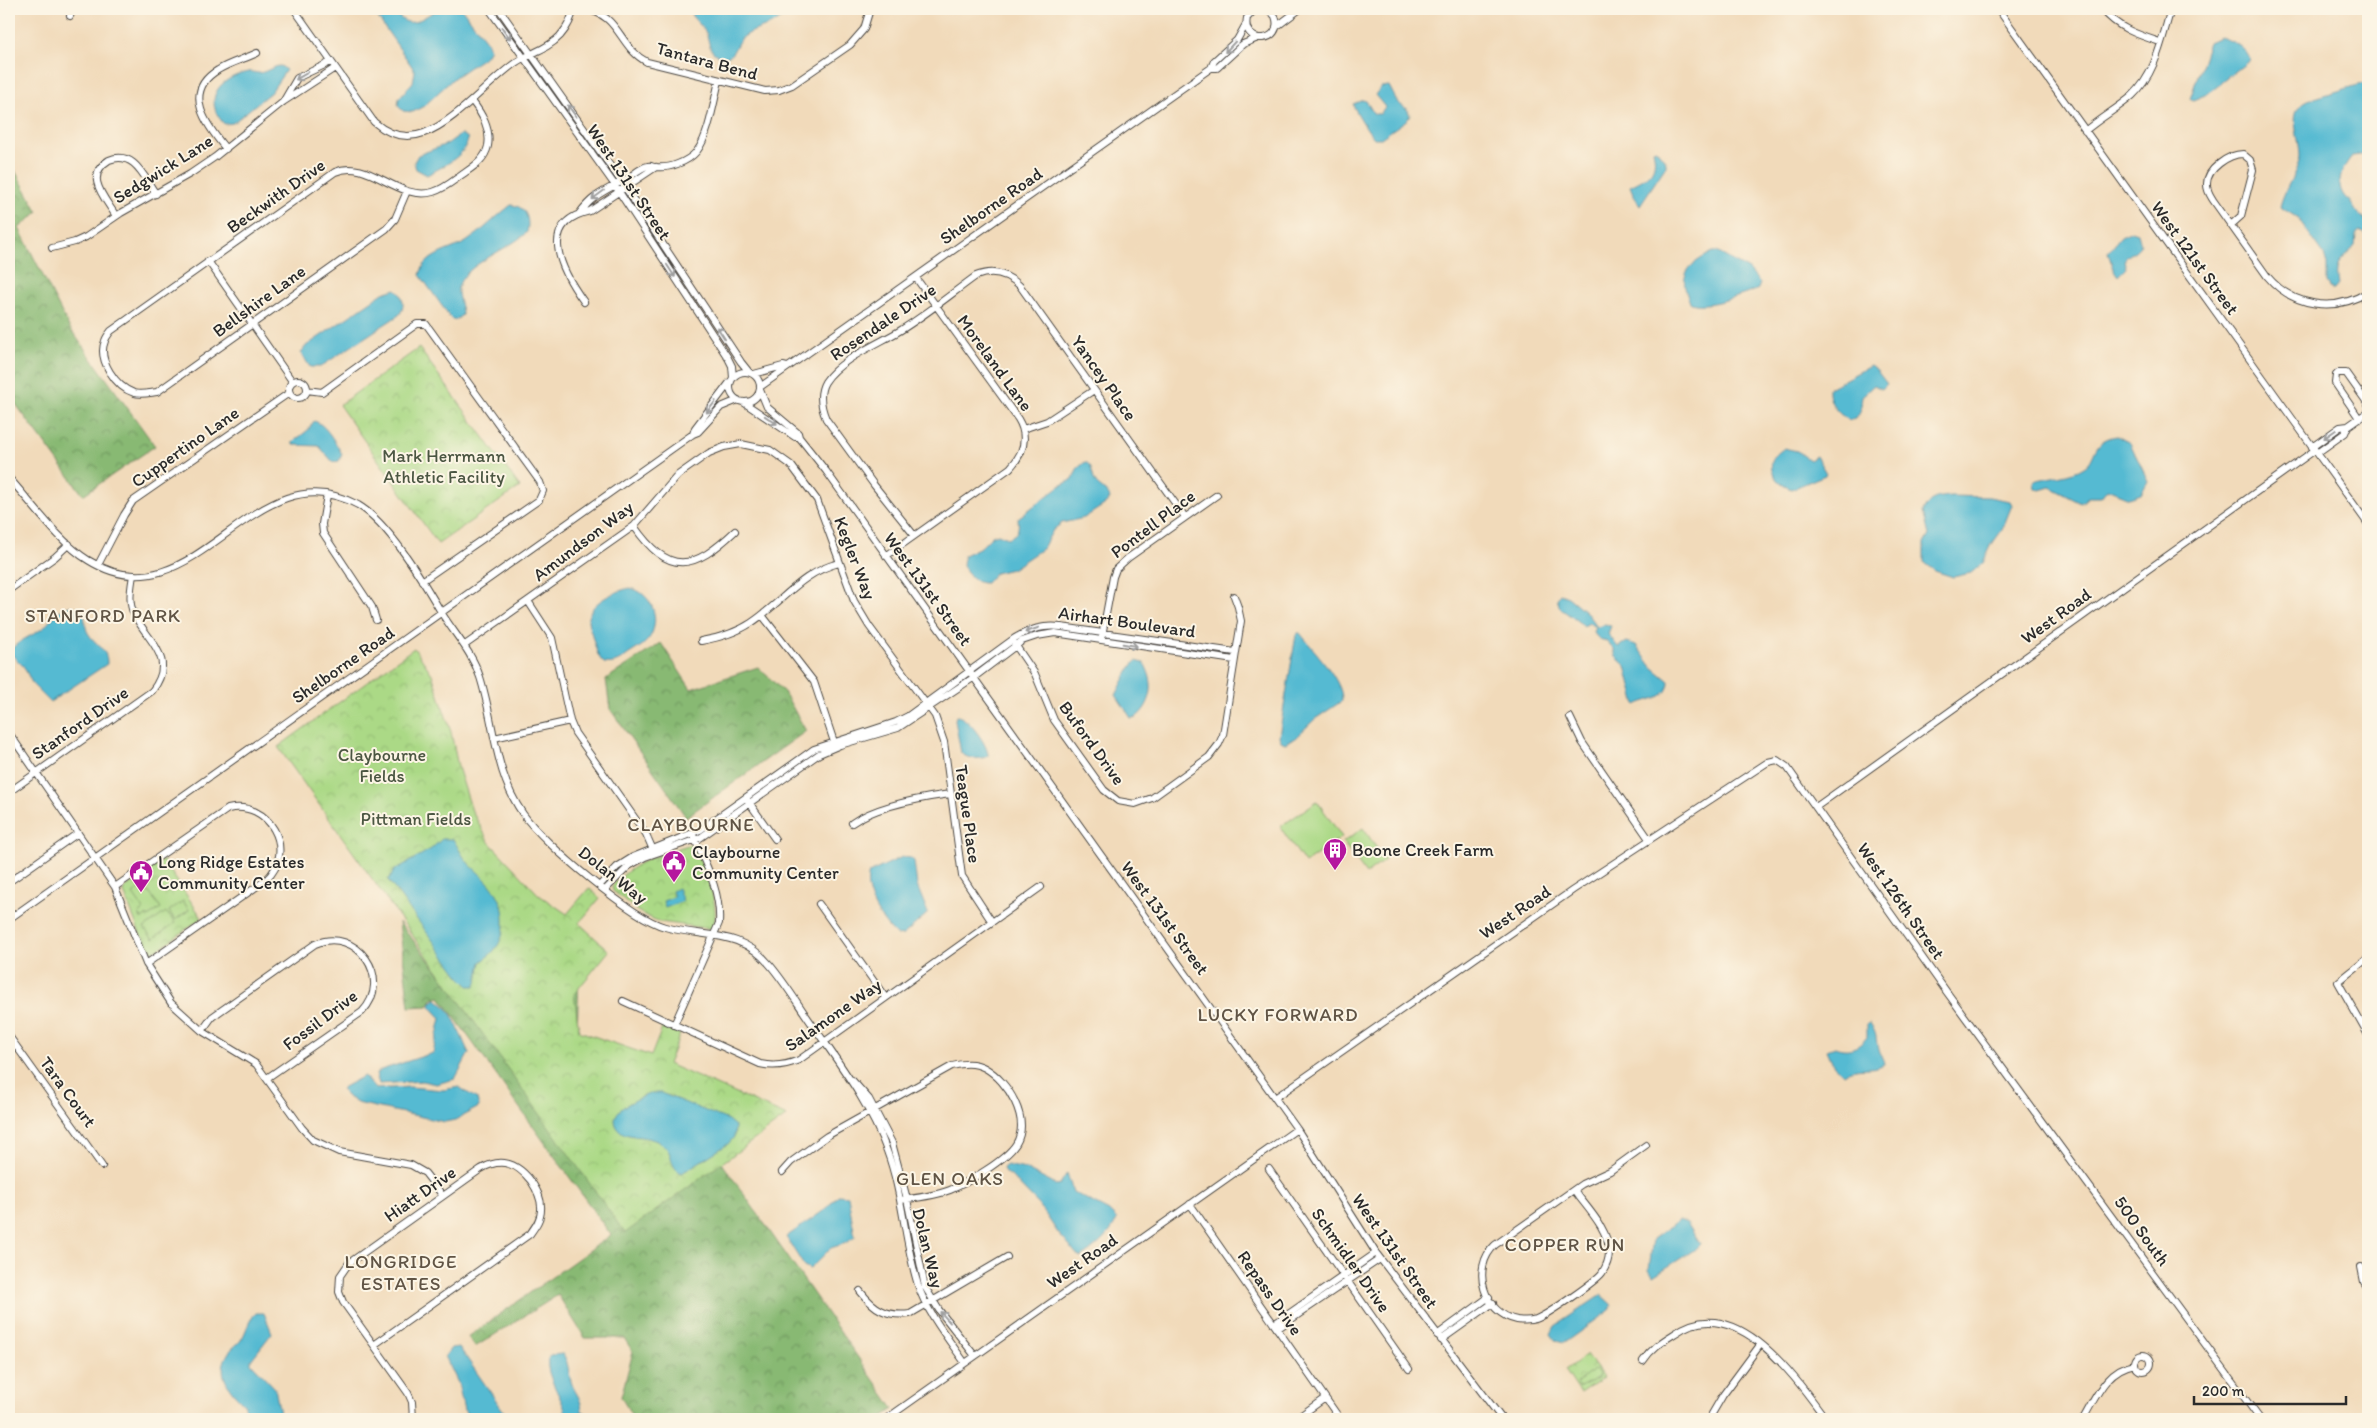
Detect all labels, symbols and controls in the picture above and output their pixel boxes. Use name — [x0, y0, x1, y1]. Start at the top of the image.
one-way arrow — [501, 26, 512, 40]
street label: Tantara Bend — [654, 37, 760, 85]
one-way arrow — [1224, 41, 1236, 53]
one-way arrow — [295, 72, 309, 82]
one-way arrow — [566, 105, 577, 118]
street label: West 131st Street — [582, 120, 676, 244]
street label: Sedgwick Lane — [109, 130, 217, 208]
street label: Beckwith Drive — [222, 154, 330, 238]
street label: Shelborne Road — [935, 162, 1047, 249]
one-way arrow — [592, 189, 605, 200]
street label: West 121st Street — [2146, 197, 2244, 319]
street label: Bellshire Lane — [208, 260, 310, 342]
one-way arrow — [666, 264, 676, 278]
street label: Rosendale Drive — [826, 278, 940, 366]
street label: Moreland Lane — [953, 310, 1037, 416]
one-way arrow — [716, 326, 726, 340]
street label: Yancey Place — [1066, 331, 1142, 425]
one-way arrow — [706, 400, 717, 413]
street label: Cuppertino Lane — [127, 402, 243, 492]
one-way arrow — [764, 415, 778, 425]
one-way arrow — [2323, 429, 2337, 439]
park label: Mark Herrmann Athletic Facility — [382, 445, 506, 488]
street label: Pontell Place — [1106, 485, 1200, 563]
street label: Amundson Way — [528, 496, 638, 586]
street label: Kegler Way — [829, 513, 881, 603]
street label: West 131st Street — [879, 528, 977, 650]
street label: West Road — [2017, 583, 2096, 649]
street label: Airhart Boulevard — [1057, 601, 1197, 643]
district label: STANFORD PARK — [25, 604, 181, 627]
street label: Shelborne Road — [287, 621, 399, 708]
one-way arrow — [1024, 626, 1040, 635]
one-way arrow — [1122, 640, 1138, 650]
street label: Stanford Drive — [27, 682, 133, 764]
street label: Buford Drive — [1054, 697, 1130, 789]
park label: Claybourne Fields — [338, 744, 426, 787]
street label: Teague Place — [950, 763, 986, 865]
park label: Pittman Fields — [361, 808, 471, 830]
district label: CLAYBOURNE — [627, 813, 755, 836]
building icon: Boone Creek Farm — [1322, 837, 1348, 871]
street label: West 126th Street — [1852, 838, 1950, 964]
place label: Boone Creek Farm — [1352, 839, 1494, 861]
street label: Dolan Way — [574, 841, 652, 909]
place label: Claybourne Community Center — [692, 841, 839, 884]
public building icon: Claybourne Community Center — [661, 849, 687, 883]
place label: Long Ridge Estates Community Center — [158, 851, 305, 894]
street label: West 131st Street — [1116, 857, 1214, 979]
public building icon: Long Ridge Estates Community Center — [128, 859, 154, 893]
street label: West Road — [1475, 880, 1555, 944]
street label: Salamone Way — [781, 973, 886, 1056]
street label: Fossil Drive — [278, 985, 362, 1055]
district label: LUCKY FORWARD — [1197, 1003, 1359, 1026]
street label: Tara Court — [35, 1052, 101, 1132]
street label: Hiatt Drive — [380, 1161, 460, 1227]
district label: GLEN OAKS — [896, 1167, 1004, 1190]
street label: West 131st Street — [1347, 1189, 1443, 1313]
street label: 500 South — [2109, 1192, 2175, 1270]
street label: Schmidler Drive — [1307, 1203, 1395, 1317]
street label: Dolan Way — [907, 1206, 949, 1291]
street label: West Road — [1042, 1228, 1122, 1293]
district label: COPPER RUN — [1505, 1233, 1625, 1256]
street label: Repass Drive — [1233, 1246, 1307, 1340]
district label: LONGRIDGE ESTATES — [345, 1250, 457, 1295]
one-way arrow — [940, 1310, 951, 1323]
scale bar — [2194, 1373, 2347, 1405]
text: 200 m — [2202, 1382, 2245, 1400]

